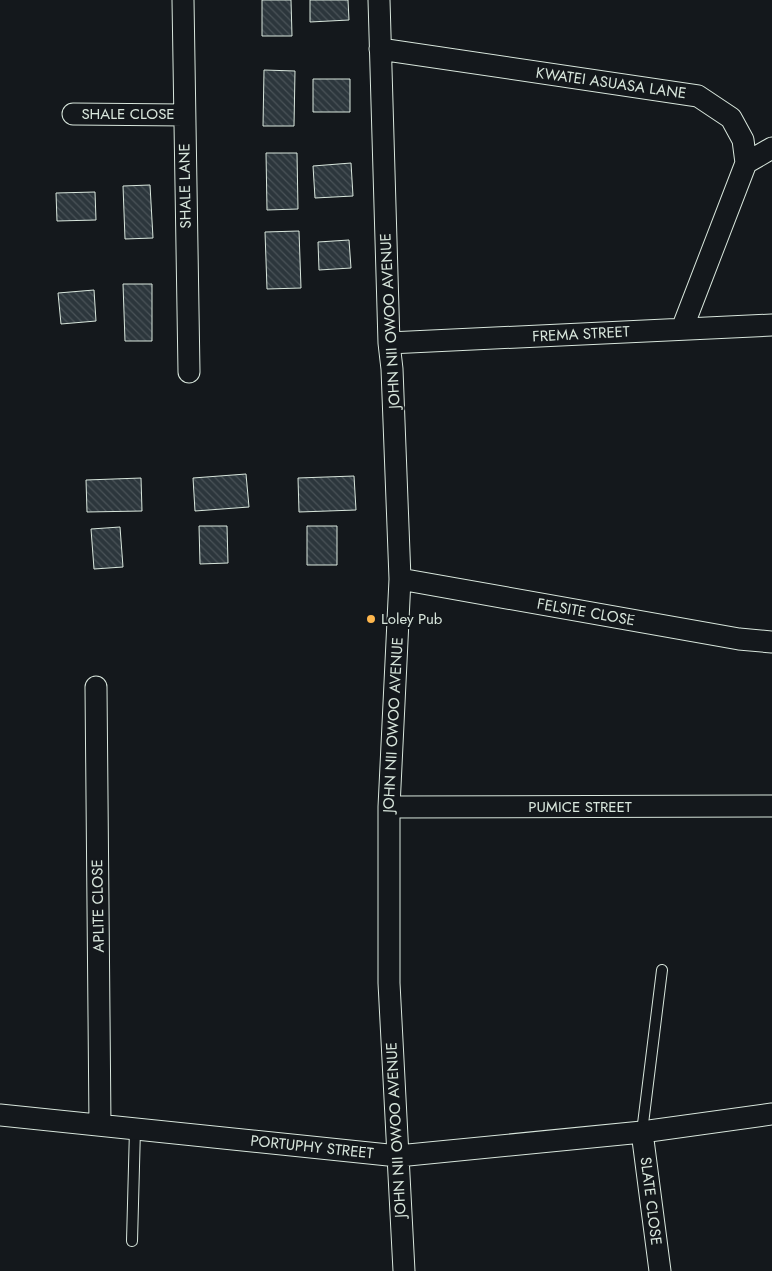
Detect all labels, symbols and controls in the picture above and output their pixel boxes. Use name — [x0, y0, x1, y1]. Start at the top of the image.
street label: KWATEI ASUASA LANE — [534, 62, 688, 104]
street label: SHALE CLOSE — [81, 103, 175, 125]
street label: SHALE LANE — [173, 143, 197, 229]
street label: JOHN NII OWOO AVENUE — [374, 233, 406, 411]
street label: FREMA STREET — [532, 320, 630, 348]
street label: FELSITE CLOSE — [535, 593, 637, 631]
place label: Loley Pub — [381, 608, 443, 630]
marker: Loley Pub — [365, 613, 377, 625]
street label: JOHN NII OWOO AVENUE — [377, 637, 409, 815]
street label: PUMICE STREET — [528, 796, 632, 818]
street label: APLITE CLOSE — [86, 859, 110, 953]
street label: JOHN NII OWOO AVENUE — [380, 1042, 412, 1220]
street label: PORTUPHY STREET — [249, 1130, 375, 1164]
street label: SLATE CLOSE — [635, 1156, 667, 1246]

